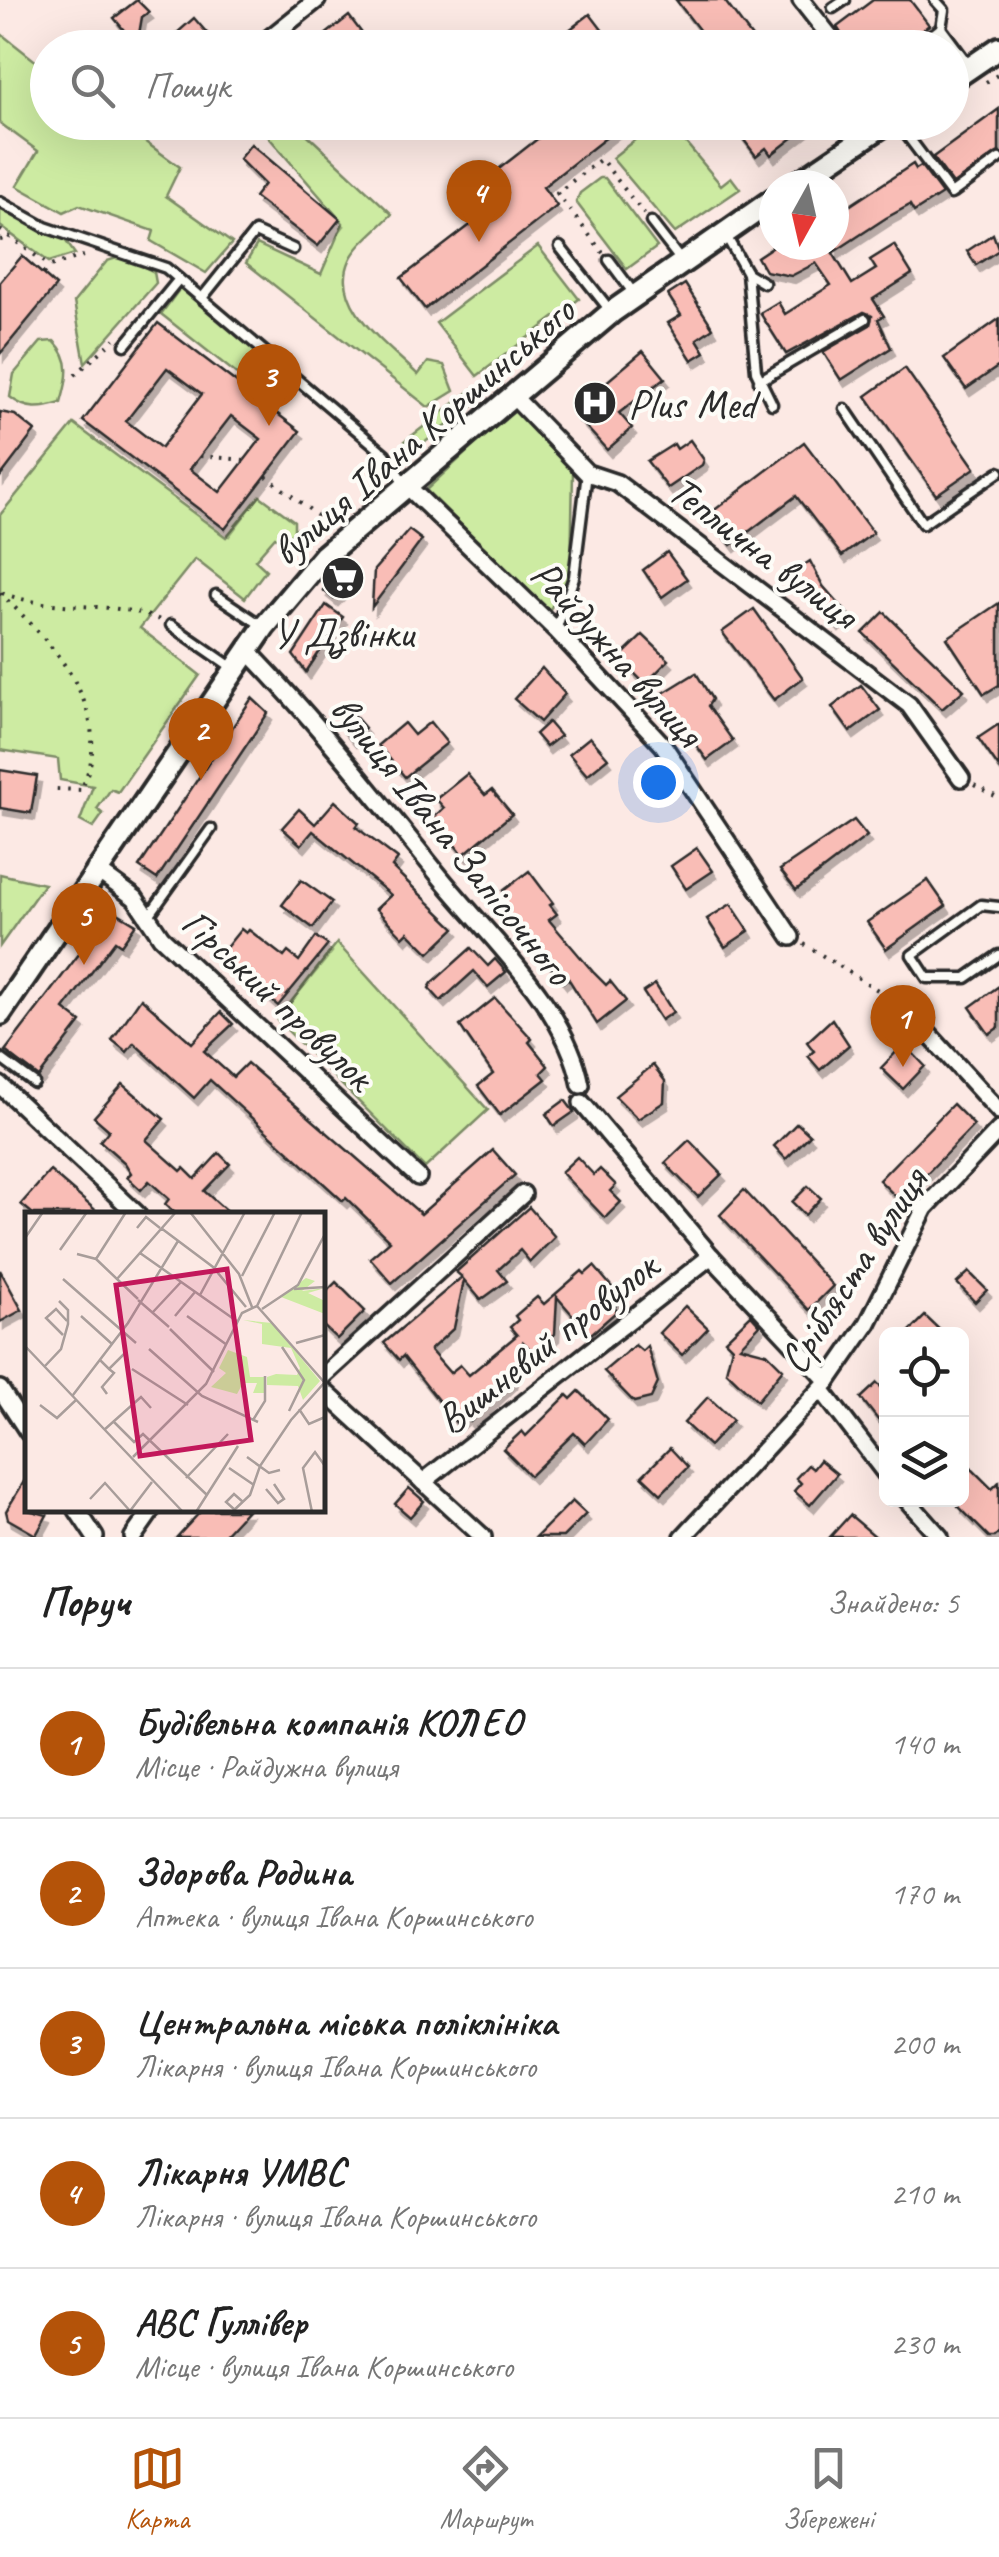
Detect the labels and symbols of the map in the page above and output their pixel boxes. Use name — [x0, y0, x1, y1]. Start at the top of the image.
pin: 4 — [446, 160, 512, 242]
north arrow — [759, 170, 849, 260]
street label: вулиця Івана Коршинського — [260, 283, 587, 577]
pin: 3 — [236, 344, 302, 426]
place label: Plus Med — [628, 378, 761, 431]
hospital icon: Plus Med — [572, 380, 618, 426]
street label: Теплична вулиця — [658, 464, 871, 642]
street label: Райдужна вулиця — [519, 549, 717, 760]
supermarket icon: У Дзвінки — [320, 555, 366, 601]
place label: У Дзвінки — [272, 607, 416, 660]
street label: вулиця Івана Запісочного — [318, 684, 587, 998]
pin: 2 — [168, 698, 234, 780]
your location — [633, 757, 684, 808]
pin: 5 — [52, 882, 116, 965]
street label: Гірський провулок — [171, 897, 388, 1104]
pin: 1 — [870, 984, 936, 1067]
street label: Срібляста вулиця — [767, 1156, 941, 1384]
inset map — [25, 1212, 325, 1512]
street label: Вишневий провулок — [426, 1238, 671, 1446]

